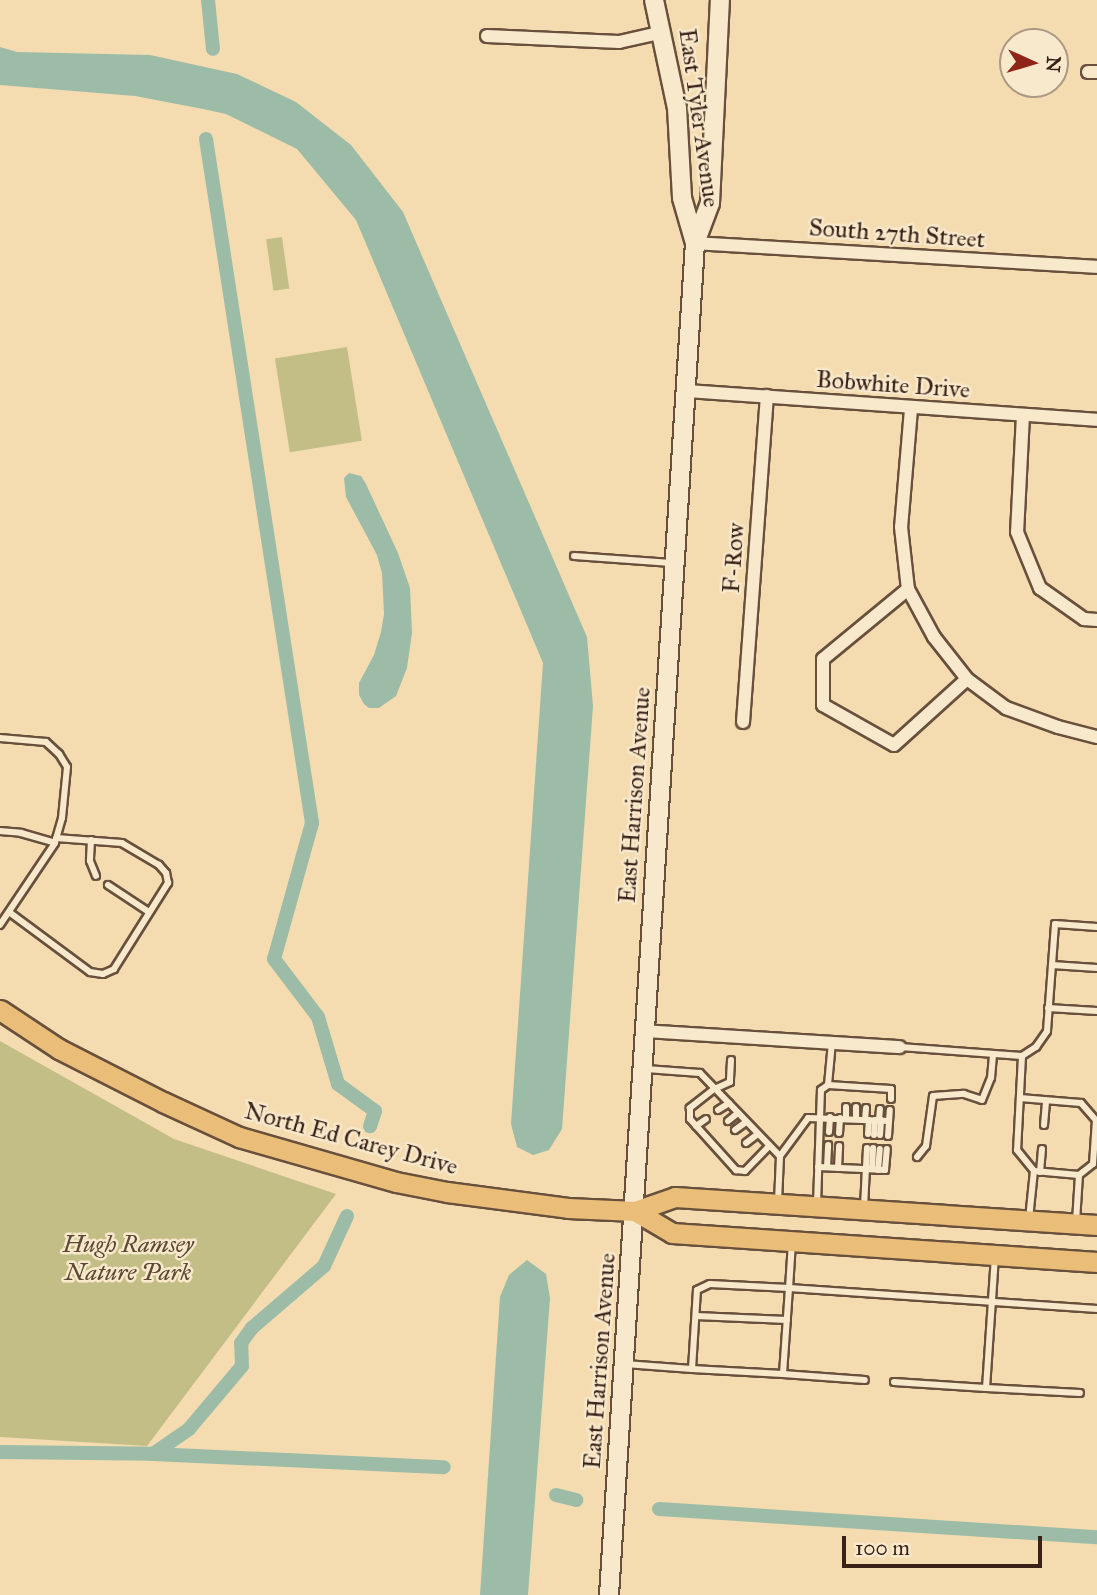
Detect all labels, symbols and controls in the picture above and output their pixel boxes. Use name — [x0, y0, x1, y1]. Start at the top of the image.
street label: East Tyler Avenue — [672, 27, 726, 209]
north arrow — [999, 28, 1069, 98]
text: N — [1041, 56, 1065, 73]
street label: South 27th Street — [808, 213, 986, 255]
street label: Bobwhite Drive — [815, 365, 971, 405]
street label: F-Row — [717, 522, 751, 594]
street label: East Harrison Avenue — [613, 686, 657, 904]
street label: North Ed Carey Drive — [241, 1097, 461, 1181]
park label: Hugh Ramsey Nature Park — [62, 1231, 194, 1287]
street label: East Harrison Avenue — [578, 1252, 622, 1470]
scale bar — [845, 1522, 1044, 1566]
text: 100 m — [855, 1535, 910, 1561]

